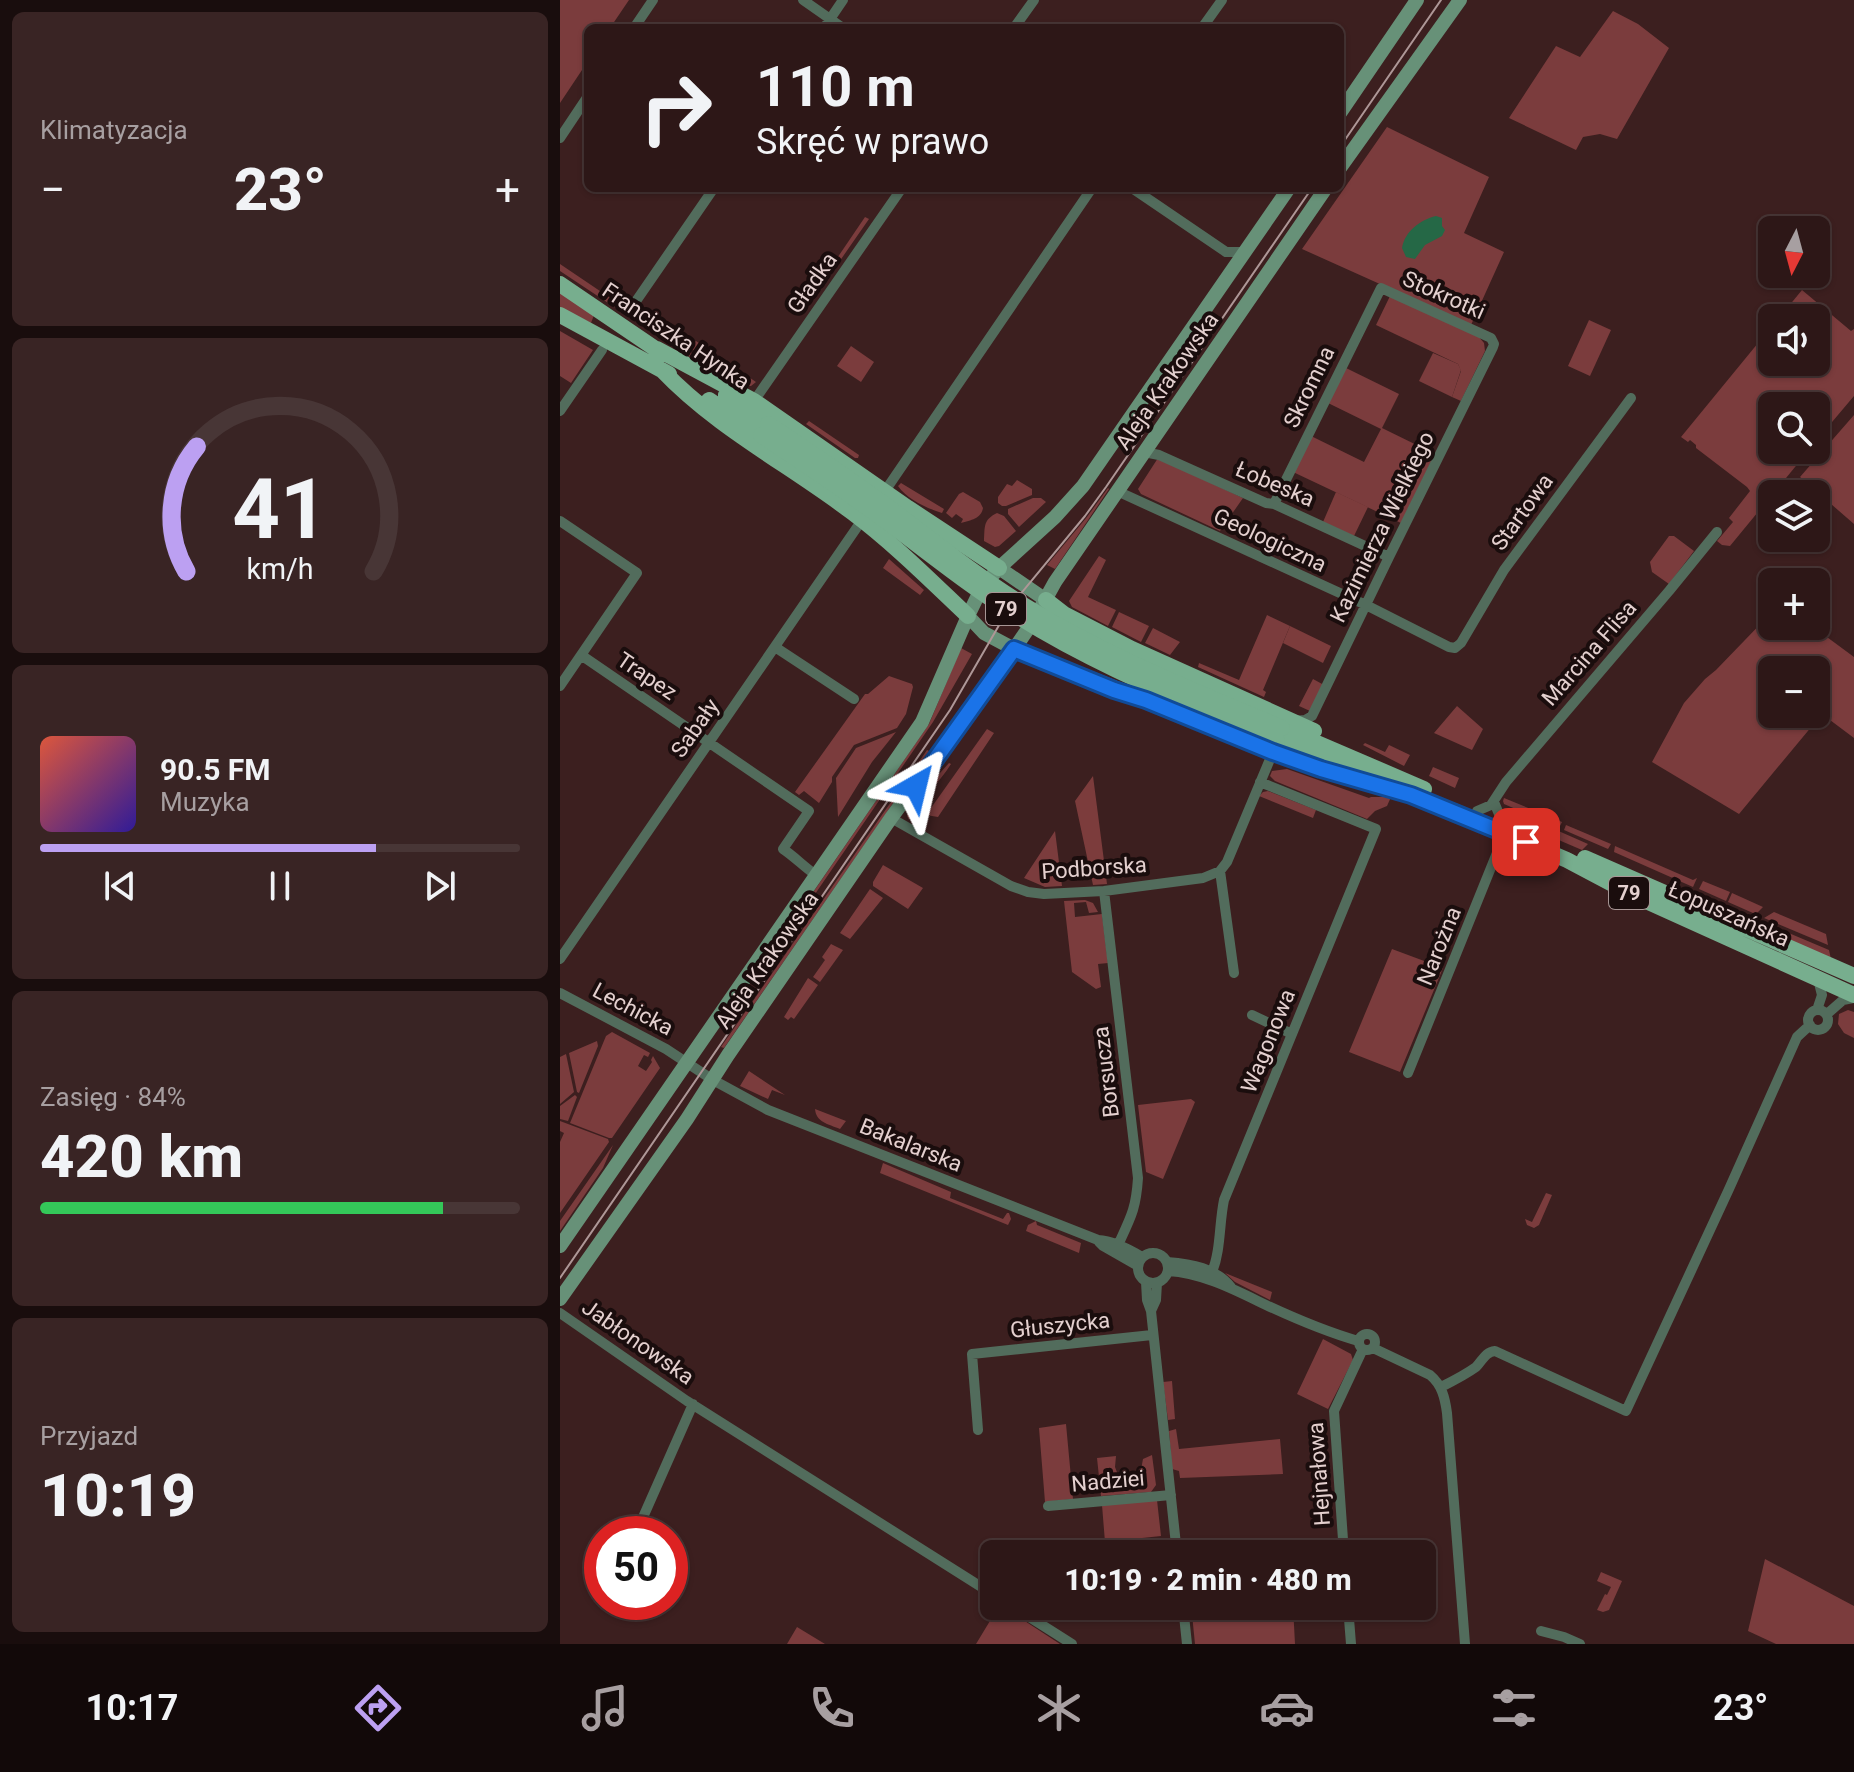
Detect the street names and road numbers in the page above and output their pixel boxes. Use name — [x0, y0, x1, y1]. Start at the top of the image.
street label: Gładka — [782, 248, 842, 318]
street label: Stokrotki — [1399, 266, 1489, 324]
street label: Franciszka Hynka — [598, 278, 754, 394]
street label: Aleja Krakowska — [1110, 308, 1224, 454]
street label: Skromna — [1279, 342, 1339, 432]
street label: Kazimierza Wielkiego — [1325, 428, 1439, 626]
street label: Łobeska — [1232, 456, 1318, 512]
street label: Startowa — [1486, 469, 1558, 555]
street label: Geologiczna — [1210, 503, 1330, 577]
road number: 79 — [986, 593, 1026, 625]
street label: Marcina Flisa — [1537, 595, 1641, 711]
street label: Trapez — [613, 647, 682, 705]
street label: Sabały — [666, 693, 724, 762]
street label: Podborska — [1040, 852, 1148, 884]
street label: Łopuszańska — [1665, 876, 1793, 952]
road number: 79 — [1609, 877, 1649, 909]
street label: Aleja Krakowska — [710, 887, 824, 1033]
street label: Narożna — [1412, 903, 1466, 989]
street label: Lechicka — [589, 978, 677, 1040]
street label: Wagonowa — [1236, 986, 1300, 1096]
street label: Borsucza — [1088, 1025, 1124, 1119]
street label: Bakalarska — [856, 1113, 966, 1177]
street label: Jabłonowska — [577, 1294, 699, 1390]
street label: Głuszycka — [1009, 1307, 1111, 1343]
street label: Hejnałowa — [1303, 1421, 1335, 1527]
street label: Nadziei — [1070, 1465, 1146, 1497]

